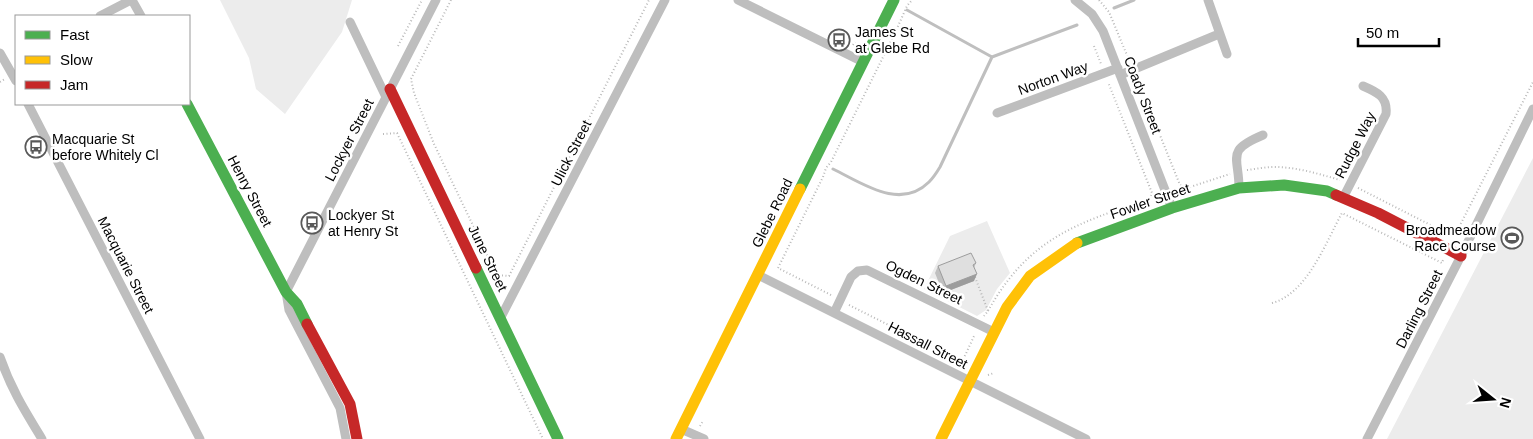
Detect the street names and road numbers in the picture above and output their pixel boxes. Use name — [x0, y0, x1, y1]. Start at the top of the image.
street label: Coady Street — [1121, 54, 1165, 136]
street label: Norton Way — [1016, 58, 1090, 98]
street label: Lockyer Street — [321, 96, 377, 184]
street label: Rudge Way — [1331, 109, 1379, 181]
street label: Ulick Street — [548, 117, 594, 189]
street label: Henry Street — [224, 153, 276, 230]
street label: Glebe Road — [748, 176, 796, 250]
street label: Fowler Street — [1108, 180, 1192, 222]
street label: Macquarie Street — [95, 214, 157, 316]
street label: June Street — [465, 222, 511, 294]
street label: Ogden Street — [883, 257, 965, 307]
street label: Darling Street — [1392, 267, 1446, 351]
street label: Hassall Street — [886, 318, 971, 372]

